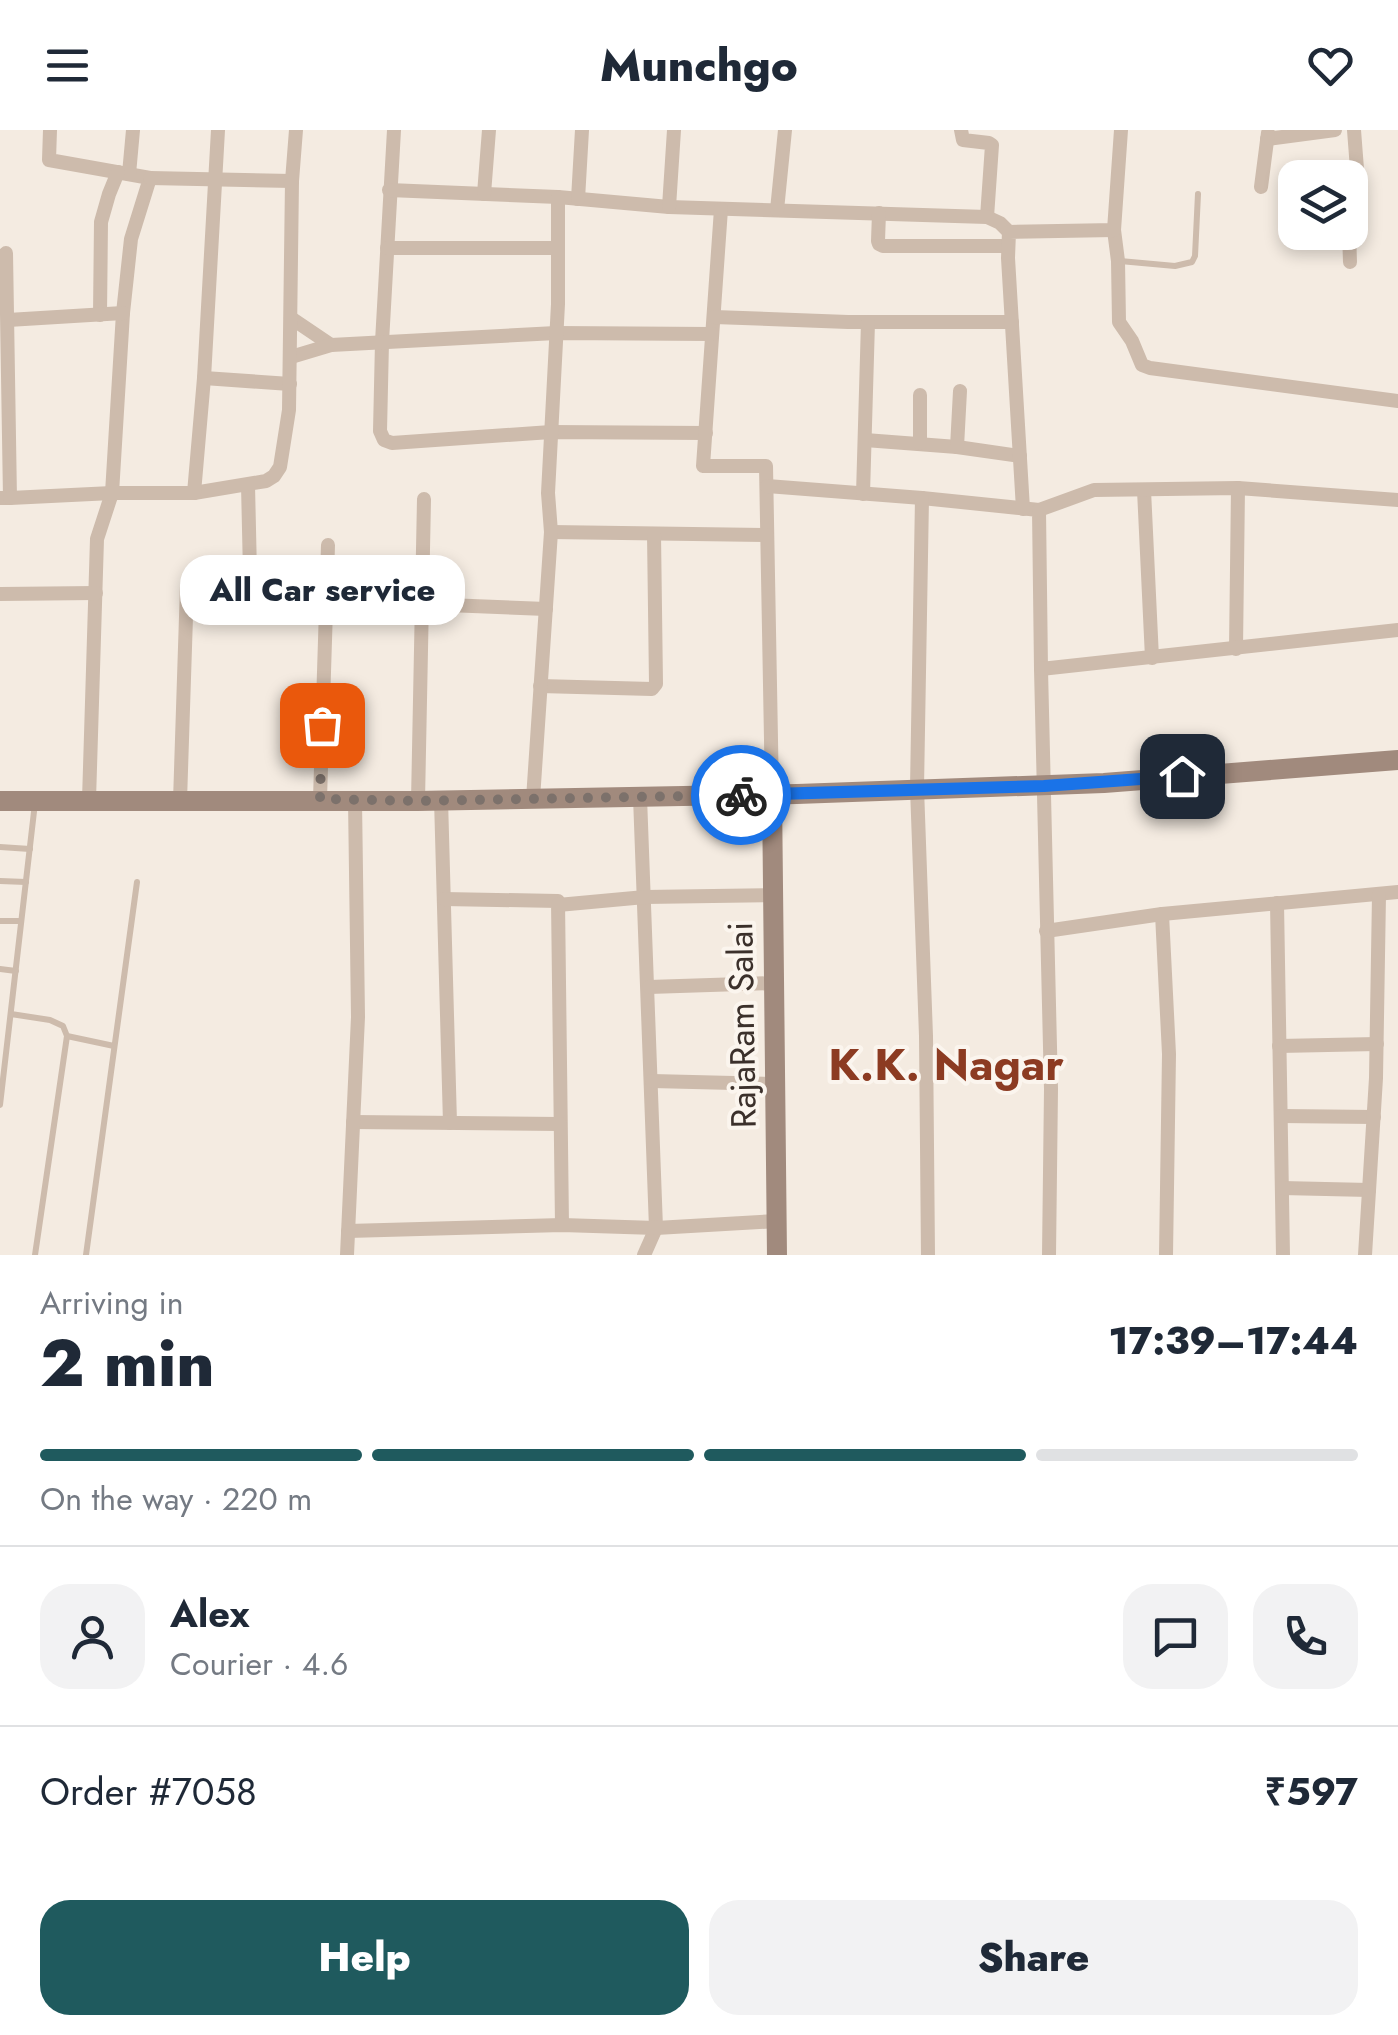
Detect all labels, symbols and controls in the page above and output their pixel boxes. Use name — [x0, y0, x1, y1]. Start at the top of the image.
text: Munchgo — [600, 33, 798, 98]
icon: menu — [40, 38, 95, 93]
icon: heart — [1303, 38, 1358, 93]
map controls — [1278, 160, 1368, 250]
button: layers — [1278, 160, 1368, 250]
callout: All Car service — [180, 555, 464, 625]
text: All Car service — [210, 567, 436, 613]
pin — [280, 683, 365, 768]
icon: bag — [295, 698, 350, 753]
pin — [1140, 734, 1225, 819]
courier — [691, 745, 791, 845]
icon: home — [1155, 749, 1210, 804]
icon: bike — [714, 768, 769, 823]
street label: RajaRam Salai — [715, 921, 769, 1129]
district label: K.K. Nagar — [828, 1032, 1064, 1097]
text: Arriving in — [40, 1280, 184, 1326]
text: 17:39–17:44 — [1109, 1313, 1358, 1368]
text: 2 min — [40, 1316, 215, 1410]
text: On the way · 220 m — [40, 1476, 312, 1522]
button: person — [40, 1584, 145, 1689]
button: chat — [1123, 1584, 1228, 1689]
button: phone — [1253, 1584, 1358, 1689]
text: Alex — [170, 1586, 250, 1641]
text: Courier · 4.6 — [170, 1641, 348, 1687]
text: Order #7058 — [40, 1764, 257, 1819]
text: ₹597 — [1265, 1764, 1358, 1819]
button: Help — [40, 1900, 689, 2015]
button: Share — [709, 1900, 1358, 2015]

